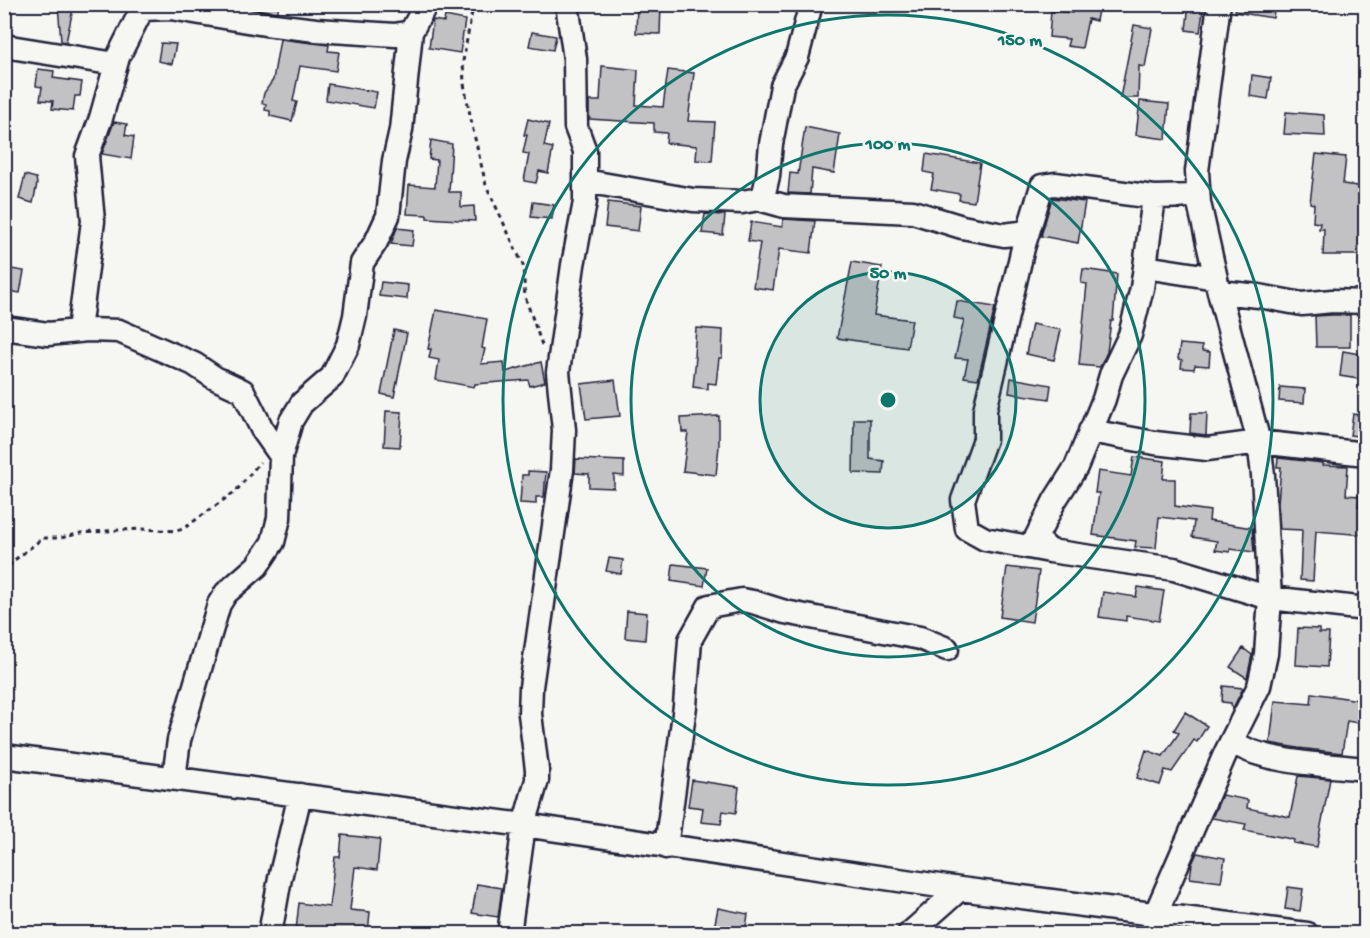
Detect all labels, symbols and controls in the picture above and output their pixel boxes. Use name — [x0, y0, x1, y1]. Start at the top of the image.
text: 150 m — [997, 31, 1042, 52]
text: 100 m — [865, 135, 911, 156]
text: 50 m — [870, 264, 907, 285]
centre of rings — [878, 390, 898, 410]

